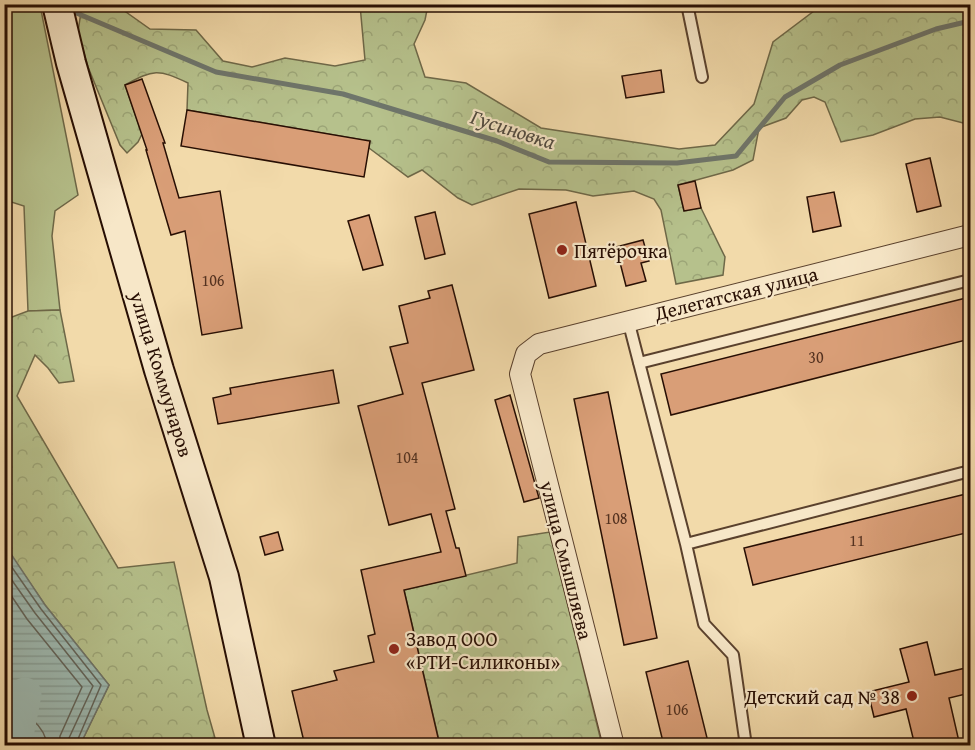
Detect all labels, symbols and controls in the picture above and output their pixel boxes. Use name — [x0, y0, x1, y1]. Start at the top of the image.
water label: Гусиновка — [466, 100, 560, 157]
place label: Пятёрочка — [574, 236, 668, 265]
marker: Пятёрочка — [555, 243, 569, 257]
street label: Делегатская улица — [650, 259, 821, 328]
house number: 106 — [201, 268, 225, 292]
street label: улица Коммунаров — [123, 287, 201, 460]
house number: 30 — [808, 345, 824, 369]
house number: 104 — [395, 445, 419, 469]
street label: улица Смышляева — [533, 477, 601, 643]
house number: 108 — [604, 506, 628, 530]
house number: 11 — [849, 528, 865, 552]
place label: Завод ООО «РТИ-Силиконы» — [406, 624, 560, 676]
marker: Завод ООО «РТИ-Силиконы» — [387, 642, 401, 656]
place label: Детский сад № 38 — [743, 682, 900, 711]
marker: Детский сад № 38 — [905, 689, 919, 703]
house number: 106 — [665, 697, 689, 721]

